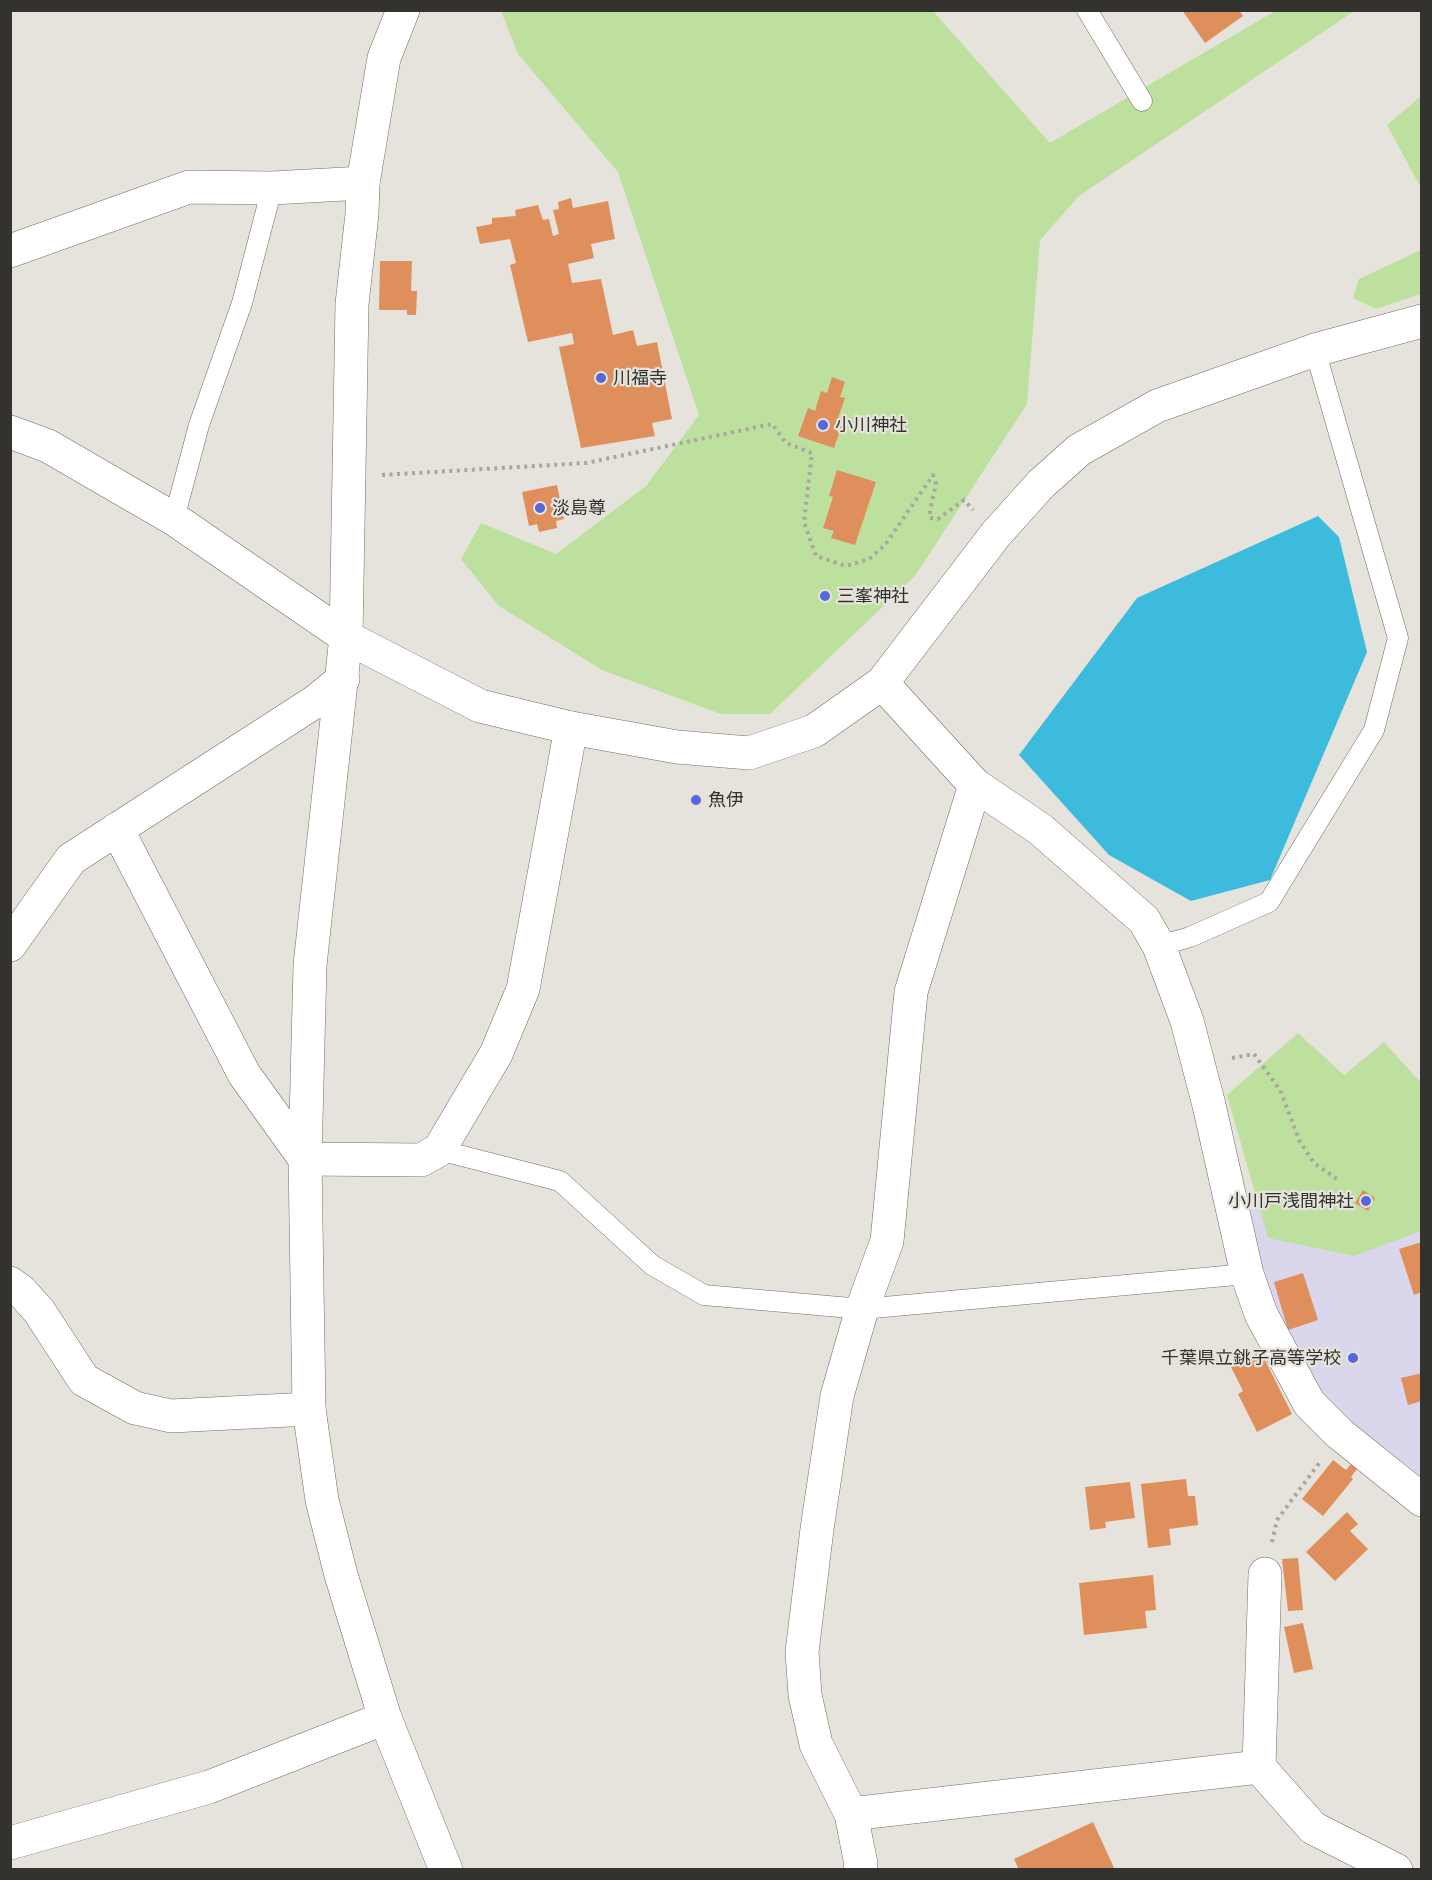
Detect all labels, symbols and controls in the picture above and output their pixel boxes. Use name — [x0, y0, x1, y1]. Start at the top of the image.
place label: 川福寺 — [613, 367, 667, 389]
marker: 川福寺 — [594, 371, 608, 385]
place label: 小川神社 — [835, 414, 907, 436]
marker: 小川神社 — [816, 418, 830, 432]
place label: 淡島尊 — [552, 497, 606, 519]
marker: 淡島尊 — [533, 501, 547, 515]
place label: 三峯神社 — [837, 585, 909, 607]
marker: 三峯神社 — [818, 589, 832, 603]
place label: 魚伊 — [708, 789, 744, 811]
marker: 魚伊 — [689, 793, 703, 807]
place label: 小川戸浅間神社 — [1228, 1190, 1354, 1212]
marker: 小川戸浅間神社 — [1359, 1194, 1373, 1208]
place label: 千葉県立銚子高等学校 — [1161, 1347, 1341, 1369]
marker: 千葉県立銚子高等学校 — [1346, 1351, 1360, 1365]

